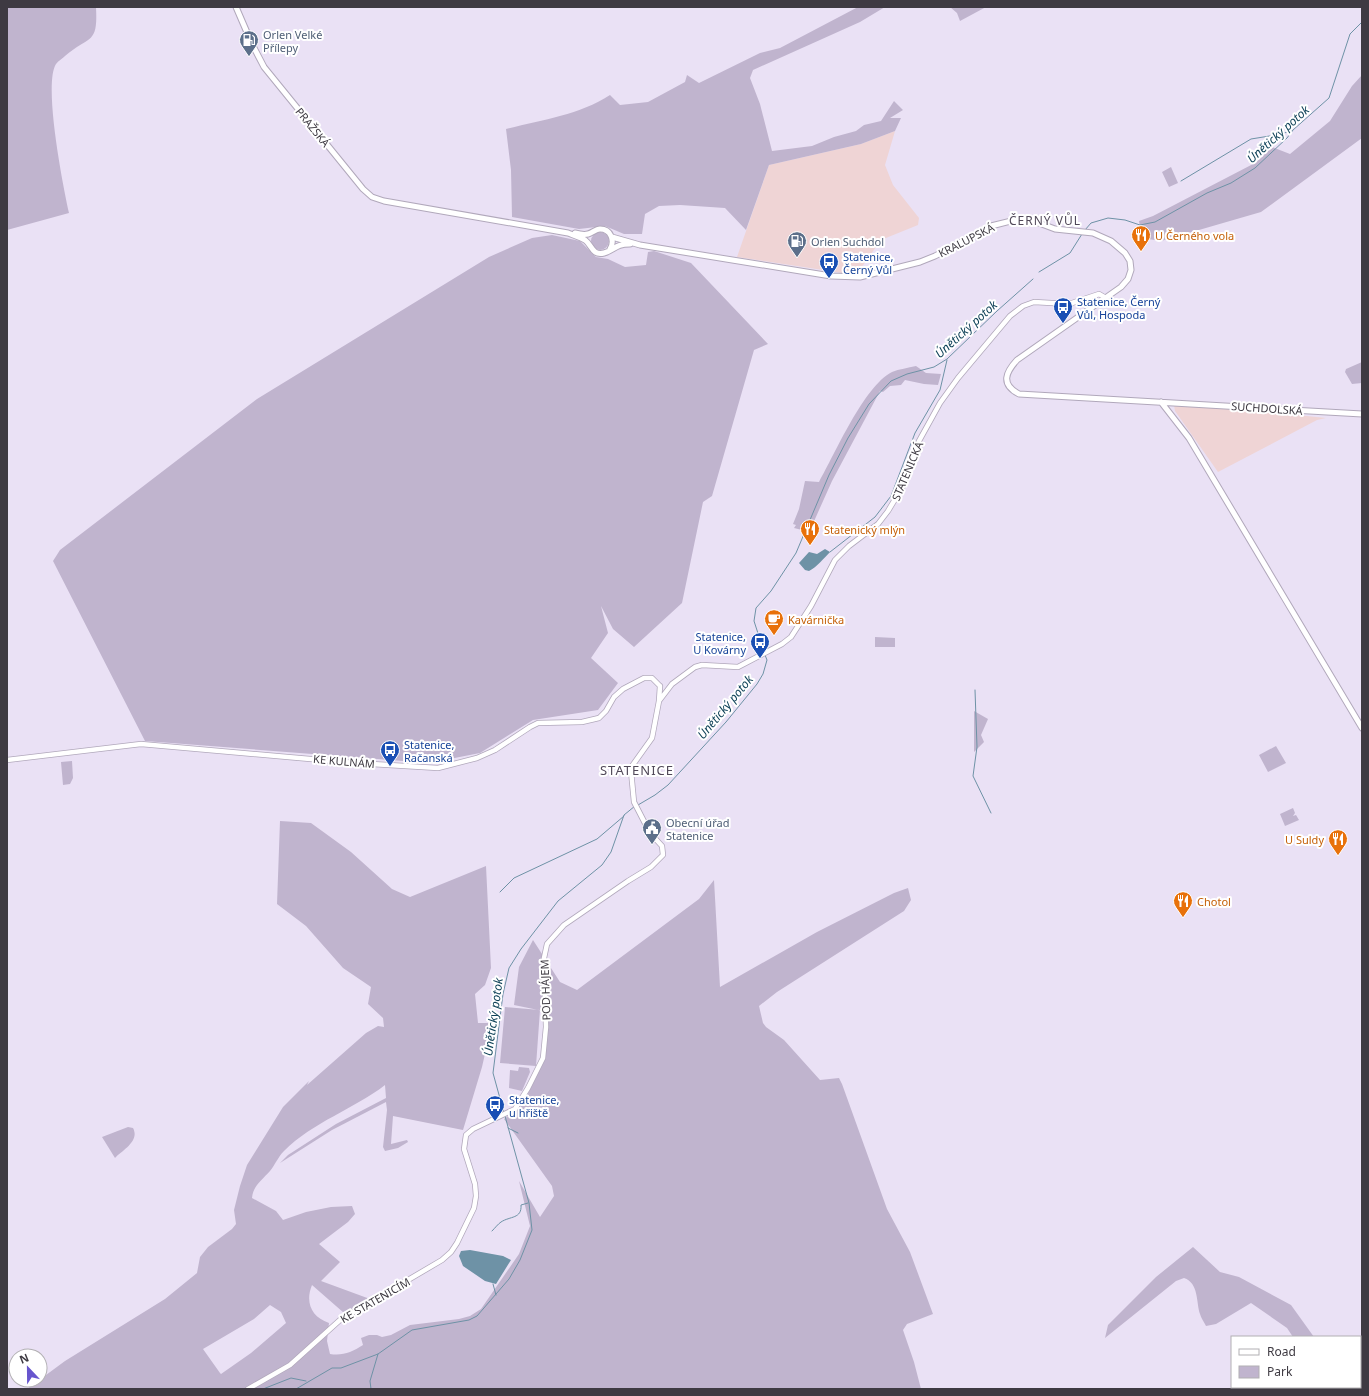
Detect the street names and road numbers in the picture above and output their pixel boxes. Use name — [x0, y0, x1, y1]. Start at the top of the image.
street label: PRAŽSKÁ — [292, 104, 334, 151]
street label: KRALUPSKÁ — [935, 219, 997, 261]
street label: SUCHDOLSKÁ — [1231, 398, 1304, 418]
street label: STATENICKÁ — [888, 438, 927, 503]
street label: KE KULNÁM — [313, 751, 375, 771]
street label: POD HÁJEM — [536, 959, 554, 1021]
street label: KE STATENICÍM — [337, 1274, 413, 1326]

